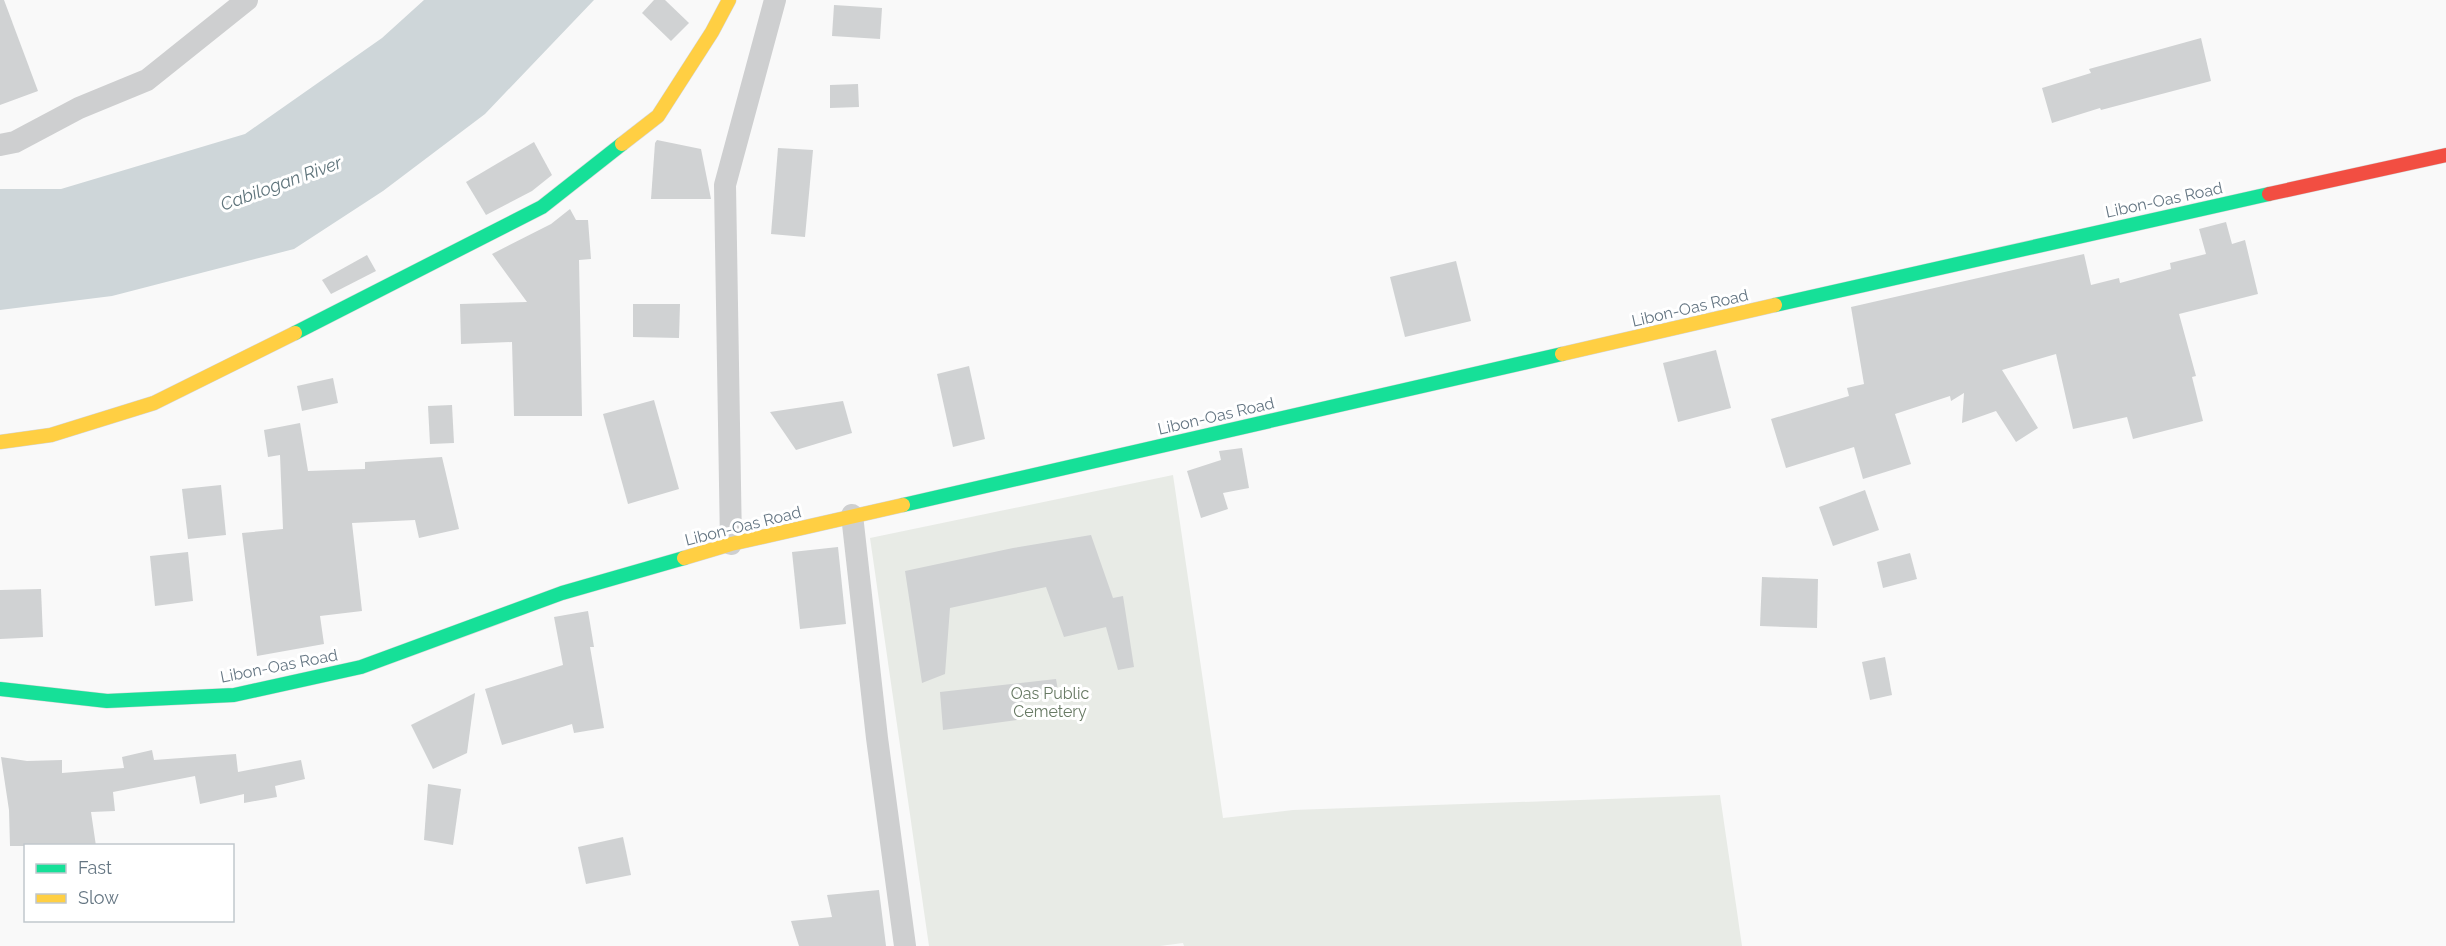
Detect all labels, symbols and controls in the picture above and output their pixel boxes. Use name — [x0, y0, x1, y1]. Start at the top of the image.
water label: Cabilogan River — [217, 151, 345, 215]
street label: Libon-Oas Road — [2104, 178, 2224, 222]
street label: Libon-Oas Road — [1630, 285, 1750, 331]
street label: Libon-Oas Road — [1156, 393, 1276, 439]
street label: Libon-Oas Road — [683, 502, 803, 550]
street label: Libon-Oas Road — [219, 645, 339, 687]
park label: Oas Public Cemetery — [1011, 684, 1089, 721]
legend — [24, 844, 234, 922]
text: Fast — [78, 857, 112, 878]
text: Slow — [78, 887, 119, 908]

